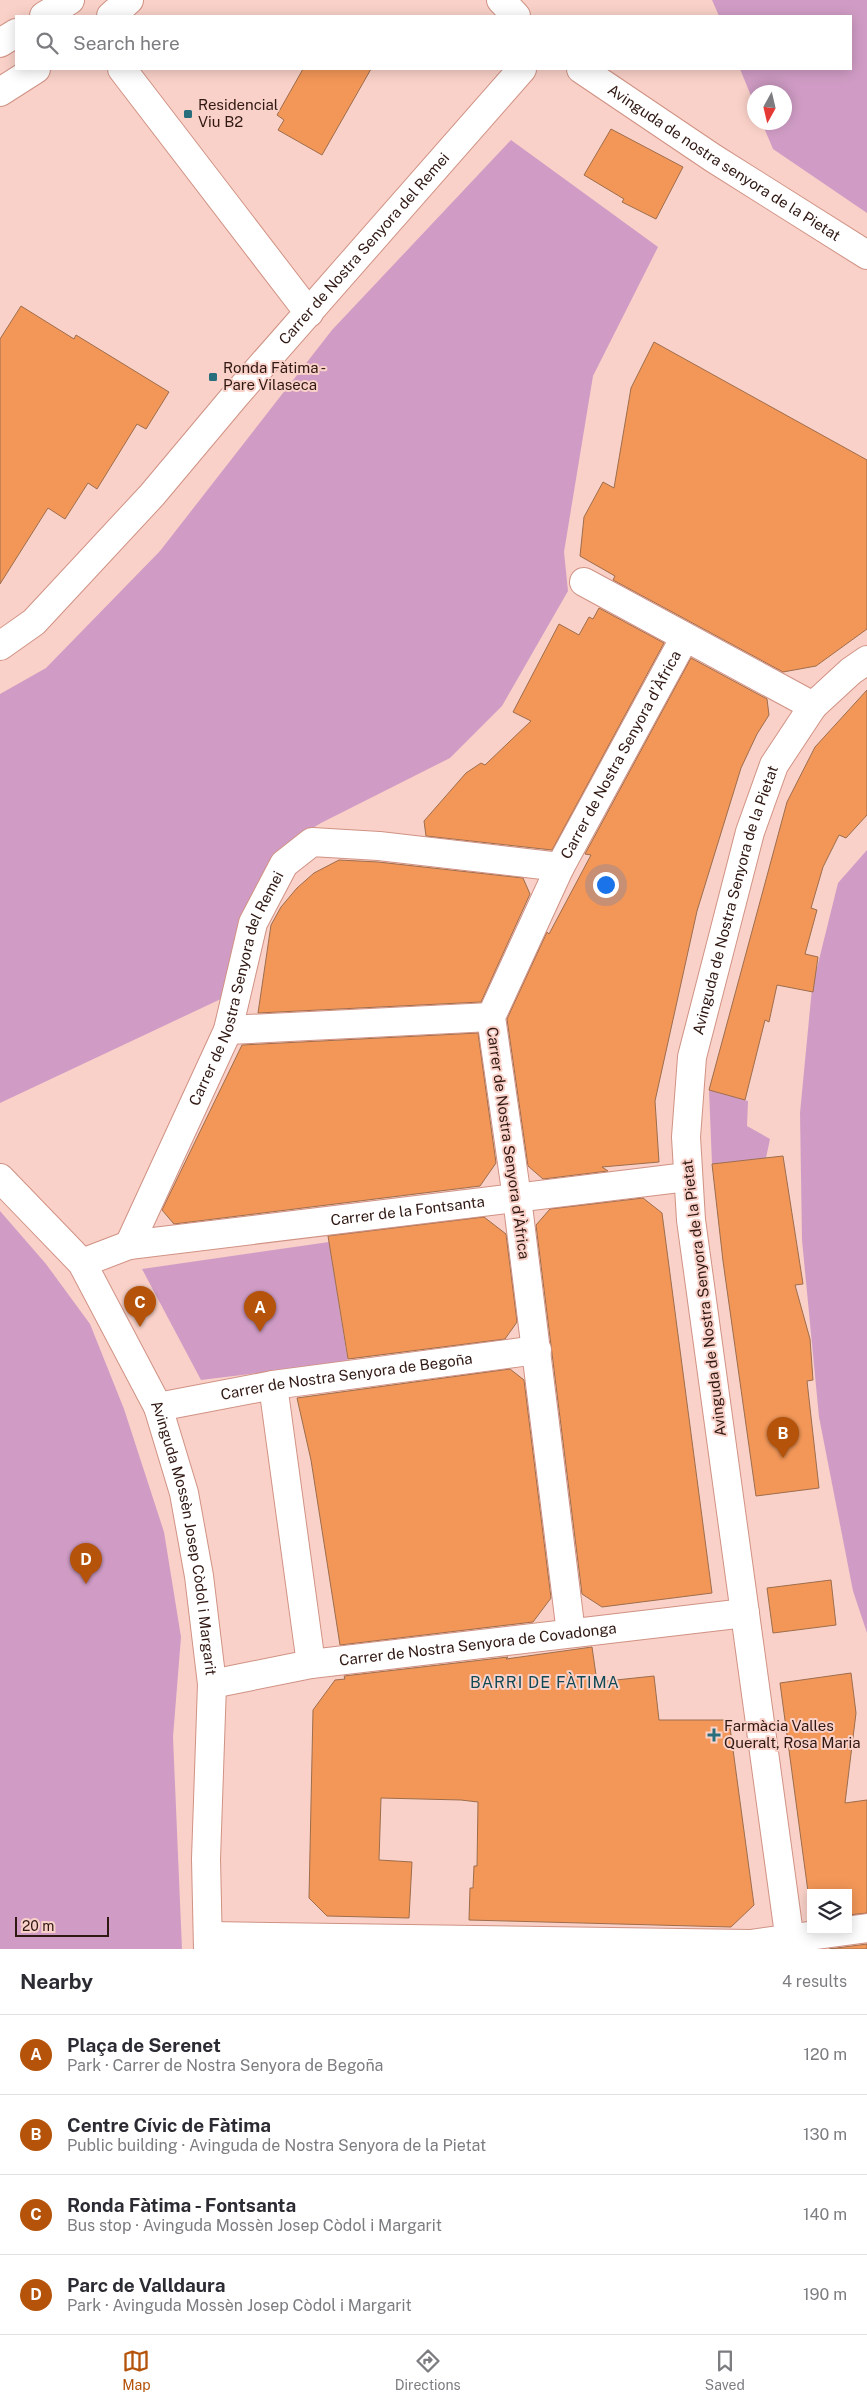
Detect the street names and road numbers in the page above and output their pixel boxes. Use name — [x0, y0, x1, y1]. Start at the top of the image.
street label: Avinguda de nostra senyora de la Pietat — [605, 81, 844, 244]
street label: Carrer de Nostra Senyora del Remei — [275, 149, 452, 348]
street label: Carrer de Nostra Senyora d'Àfrica — [557, 647, 684, 862]
street label: Avinguda de Nostra Senyora de la Pietat — [689, 763, 781, 1036]
street label: Carrer de Nostra Senyora del Remei — [185, 868, 287, 1108]
street label: Carrer de Nostra Senyora d'Àfrica — [484, 1026, 533, 1260]
street label: Avinguda de Nostra Senyora de la Pietat — [678, 1159, 729, 1437]
street label: Carrer de la Fontsanta — [330, 1193, 486, 1228]
street label: Carrer de Nostra Senyora de Begoña — [219, 1350, 473, 1403]
street label: Avinguda Mossèn Josep Còdol i Margarit — [148, 1397, 220, 1677]
street label: Carrer de Nostra Senyora de Covadonga — [338, 1619, 617, 1669]

